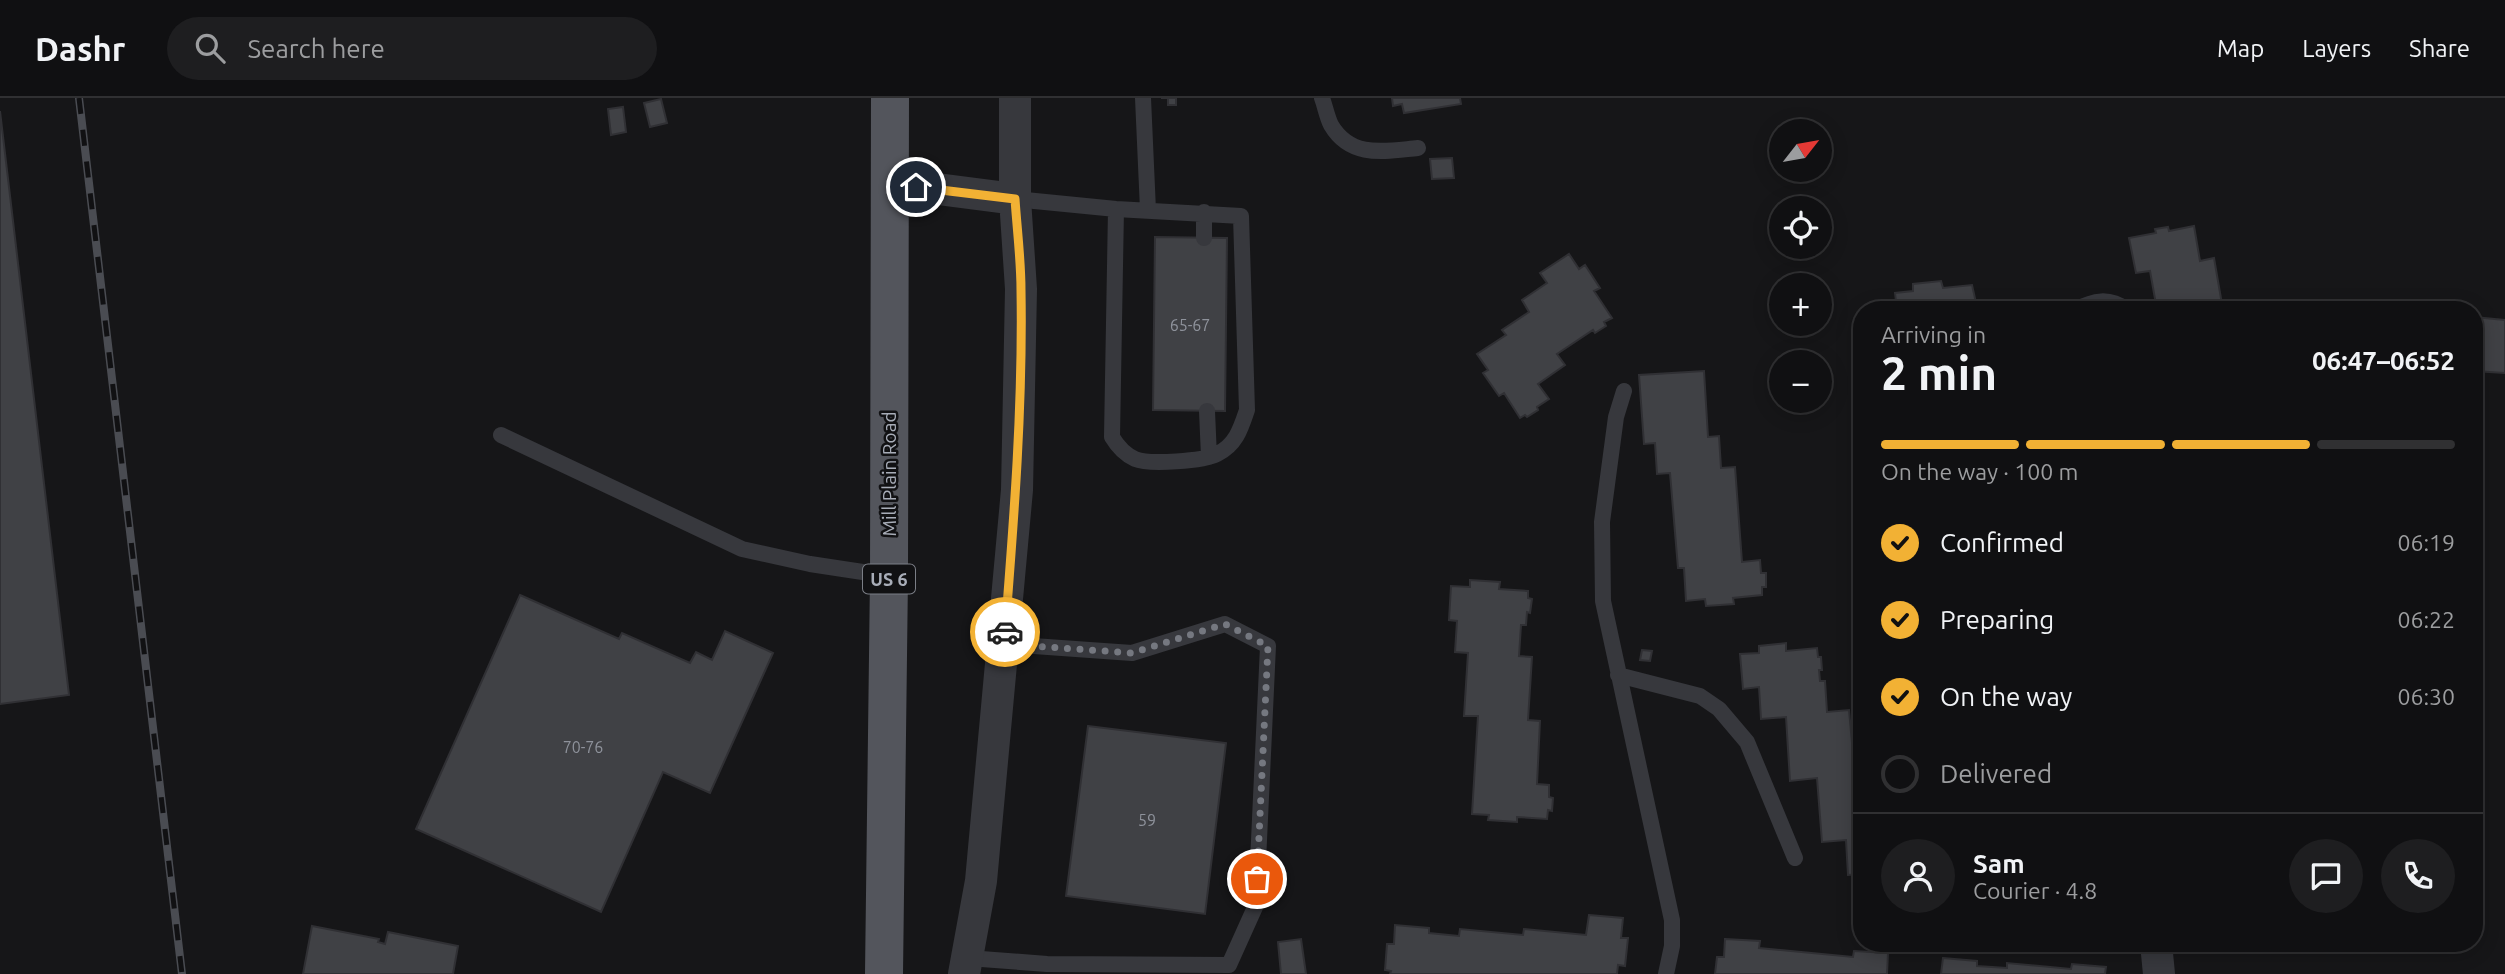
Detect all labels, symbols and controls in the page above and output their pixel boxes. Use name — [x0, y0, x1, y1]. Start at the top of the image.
search box — [167, 17, 657, 80]
icon: search — [191, 29, 229, 67]
text: Dashr — [35, 30, 125, 67]
text: Search here — [247, 34, 385, 63]
text: Map — [2217, 35, 2264, 62]
text: Layers — [2302, 35, 2371, 62]
text: Share — [2409, 35, 2470, 62]
north arrow — [1769, 119, 1832, 182]
map controls — [1769, 119, 1832, 413]
pin — [886, 157, 946, 217]
icon: home — [897, 168, 935, 206]
button: locate — [1769, 196, 1832, 259]
button: + — [1769, 273, 1832, 336]
house number: 65-67 — [1170, 316, 1210, 334]
text: Arriving in — [1881, 322, 1986, 347]
text: 06:47–06:52 — [2312, 346, 2455, 375]
text: 2 min — [1881, 347, 1997, 399]
button: − — [1769, 350, 1832, 413]
street label: Mill Plain Road — [878, 411, 900, 537]
text: On the way · 100 m — [1881, 459, 2078, 484]
icon: check — [1881, 524, 1919, 562]
text: Confirmed — [1940, 528, 2064, 557]
text: 06:19 — [2397, 530, 2455, 555]
road number: US 6 — [863, 564, 915, 593]
courier — [970, 597, 1040, 667]
icon: check — [1881, 601, 1919, 639]
text: Preparing — [1940, 605, 2054, 634]
text: 06:22 — [2397, 607, 2455, 632]
icon: car — [986, 613, 1024, 651]
icon: check — [1881, 678, 1919, 716]
text: On the way — [1940, 682, 2072, 711]
text: 06:30 — [2397, 684, 2455, 709]
house number: 70-76 — [563, 738, 603, 756]
text: Delivered — [1940, 759, 2052, 788]
house number: 59 — [1138, 811, 1156, 829]
button: person — [1881, 839, 1955, 913]
button: chat — [2289, 839, 2363, 913]
button: phone — [2381, 839, 2455, 913]
pin — [1227, 849, 1287, 909]
text: Sam — [1973, 849, 2025, 878]
icon: bag — [1238, 860, 1276, 898]
text: Courier · 4.8 — [1973, 878, 2097, 903]

